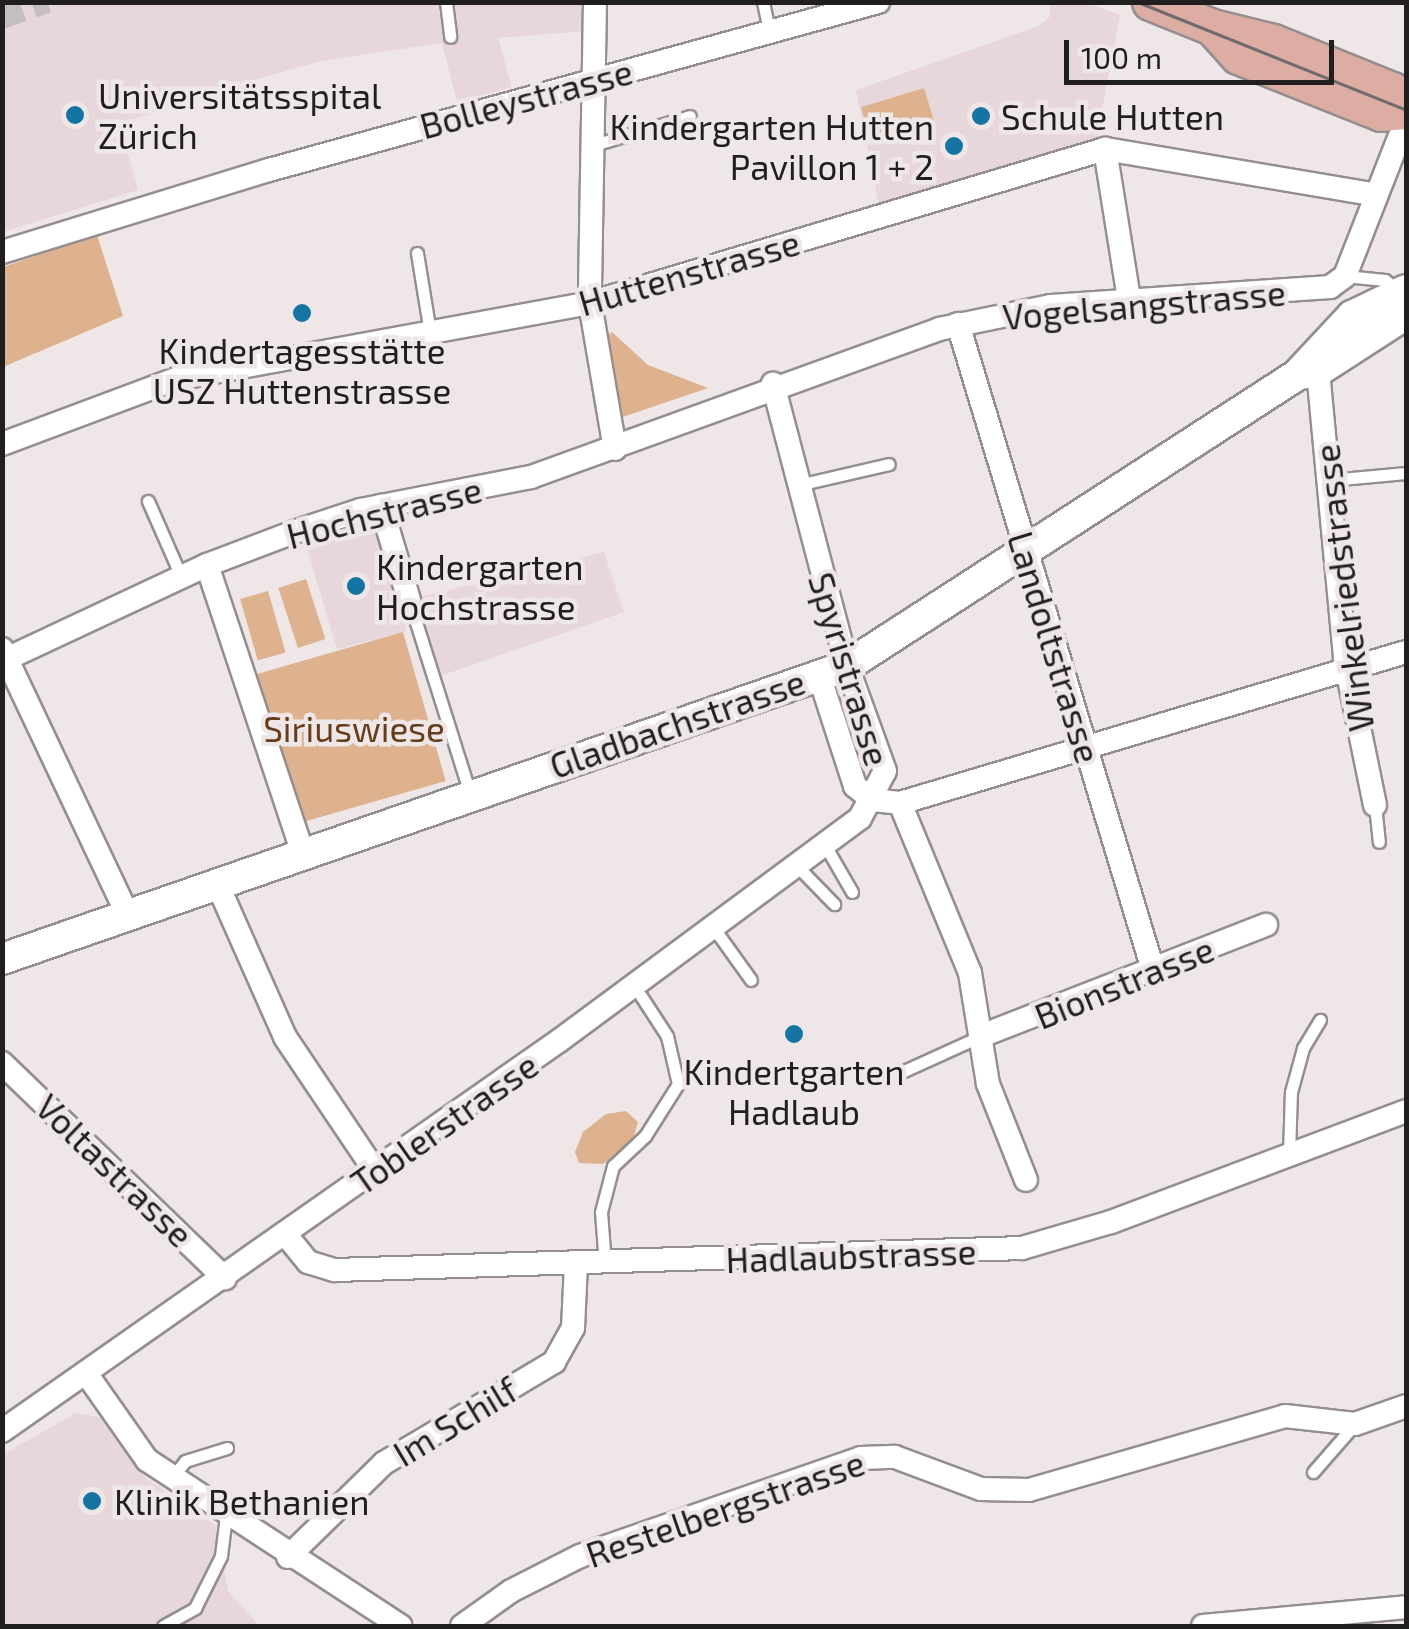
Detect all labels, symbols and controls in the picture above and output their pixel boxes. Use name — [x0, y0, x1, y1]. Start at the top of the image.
scale bar — [1069, 20, 1339, 82]
text: 100 m — [1081, 39, 1162, 75]
street label: Bolleystrasse — [415, 49, 637, 147]
place label: Universitätsspital Zürich — [98, 74, 381, 156]
place label: Schule Hutten — [1001, 95, 1224, 137]
marker: Universitätsspital Zürich — [62, 102, 88, 128]
place label: Kindergarten Hutten Pavillon 1 + 2 — [610, 105, 934, 187]
marker: Schule Hutten — [970, 105, 992, 127]
marker: Kindergarten Hutten Pavillon 1 + 2 — [943, 135, 965, 157]
street label: Huttenstrasse — [574, 220, 804, 324]
street label: Vogelsangstrasse — [1001, 271, 1287, 337]
marker: Kindertagesstätte USZ Huttenstrasse — [291, 302, 313, 324]
place label: Kindertagesstätte USZ Huttenstrasse — [153, 329, 451, 411]
street label: Winkelriedstrasse — [1305, 442, 1381, 734]
street label: Hochstrasse — [282, 468, 486, 556]
street label: Landoltstrasse — [1000, 526, 1110, 768]
place label: Kindergarten Hochstrasse — [376, 545, 584, 627]
street label: Spyristrasse — [801, 567, 899, 771]
marker: Kindergarten Hochstrasse — [345, 575, 367, 597]
street label: Gladbachstrasse — [544, 660, 810, 786]
park label: Siriuswiese — [263, 707, 445, 749]
street label: Bionstrasse — [1028, 927, 1220, 1037]
marker: Kindertgarten Hadlaub — [783, 1023, 805, 1045]
street label: Toblerstrasse — [343, 1043, 545, 1203]
place label: Kindertgarten Hadlaub — [684, 1050, 904, 1132]
street label: Voltastrasse — [28, 1085, 202, 1255]
street label: Hadlaubstrasse — [725, 1230, 977, 1280]
street label: Im Schilf — [385, 1368, 525, 1474]
street label: Restelbergstrasse — [580, 1441, 870, 1575]
place label: Klinik Bethanien — [114, 1480, 370, 1522]
marker: Klinik Bethanien — [79, 1488, 105, 1514]

